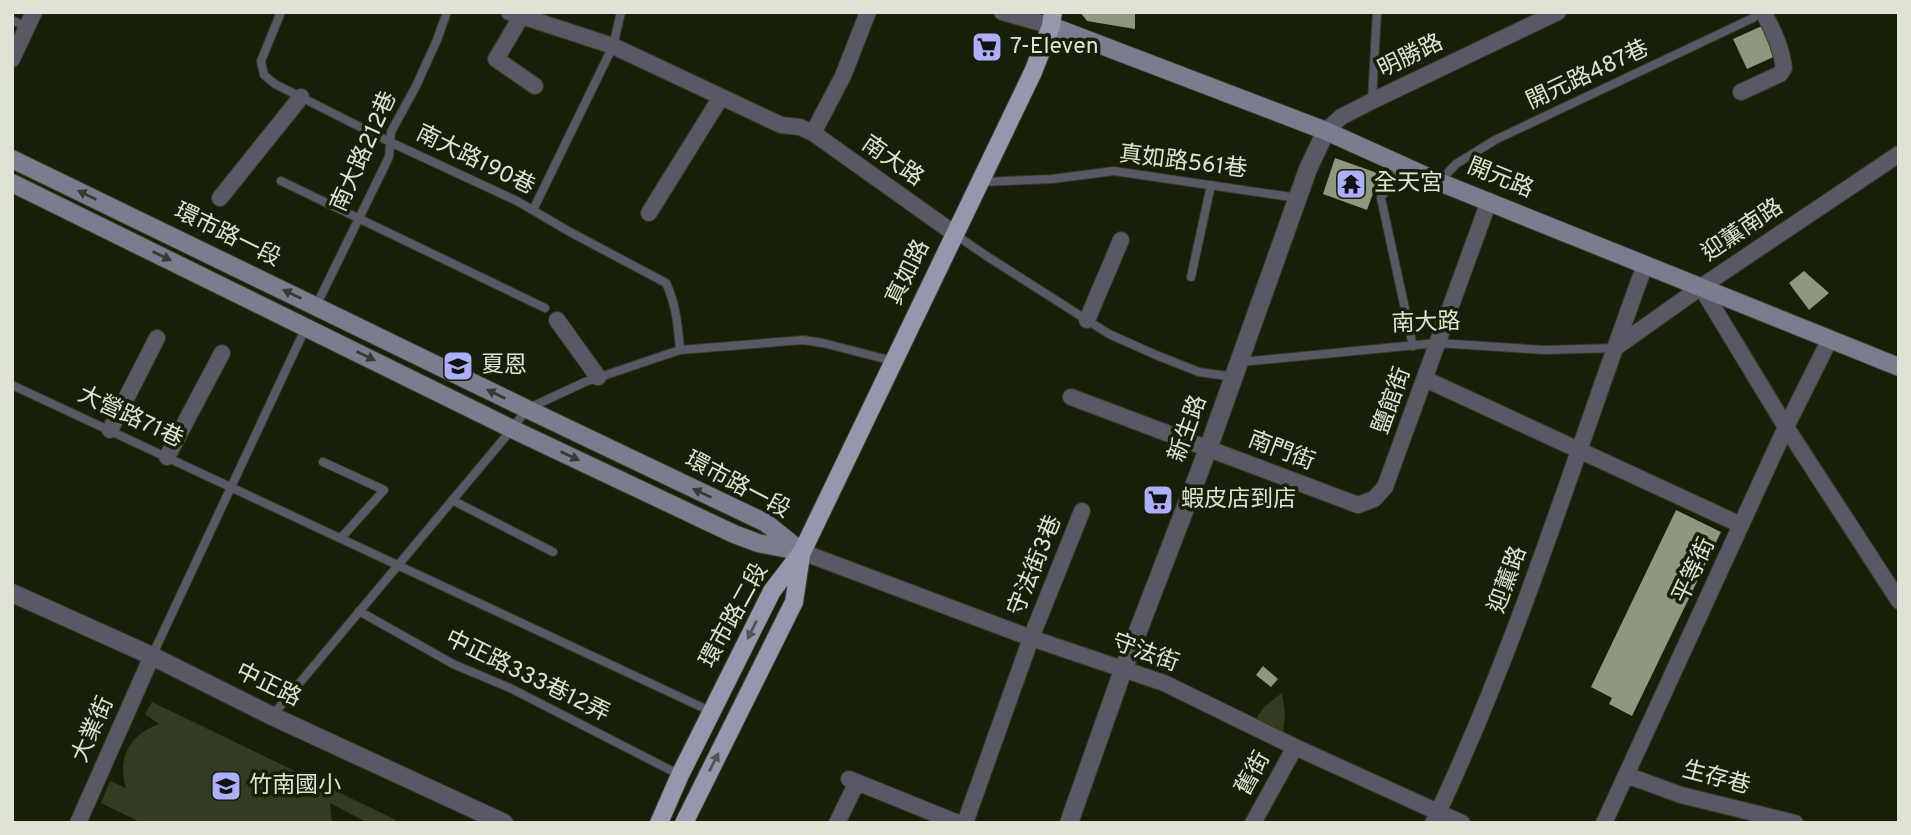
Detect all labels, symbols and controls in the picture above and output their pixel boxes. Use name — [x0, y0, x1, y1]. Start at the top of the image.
street label: 明勝路 — [1374, 29, 1448, 85]
supermarket icon: 7-Eleven — [970, 30, 1004, 64]
place label: 7-Eleven — [1010, 33, 1099, 62]
street label: 開元路487巷 — [1522, 35, 1654, 117]
street label: 南大路212巷 — [326, 87, 404, 217]
street label: 南大路190巷 — [411, 120, 539, 202]
street label: 南大路 — [855, 130, 929, 194]
street label: 真如路561巷 — [1117, 141, 1249, 185]
street label: 開元路 — [1463, 153, 1537, 205]
temple icon: 全天宮 — [1334, 167, 1368, 201]
place label: 全天宮 — [1374, 170, 1443, 199]
one-way arrow — [77, 189, 97, 201]
street label: 迎薰南路 — [1697, 193, 1789, 269]
street label: 環市路一段 — [169, 198, 285, 274]
street label: 真如路 — [881, 236, 937, 310]
one-way arrow — [152, 250, 172, 262]
one-way arrow — [282, 289, 302, 300]
street label: 南大路 — [1391, 308, 1461, 340]
school or university icon: 夏恩 — [441, 349, 475, 383]
one-way arrow — [356, 351, 376, 362]
place label: 夏恩 — [481, 352, 527, 381]
street label: 鹽館街 — [1368, 364, 1418, 438]
street label: 大營路71巷 — [73, 381, 187, 455]
one-way arrow — [486, 389, 506, 400]
street label: 新生路 — [1164, 392, 1214, 466]
street label: 南門街 — [1244, 426, 1318, 478]
street label: 環市路一段 — [679, 446, 795, 526]
one-way arrow — [560, 451, 580, 462]
supermarket icon: 蝦皮店到店 — [1141, 483, 1175, 517]
place label: 蝦皮店到店 — [1181, 486, 1296, 515]
one-way arrow — [692, 487, 712, 498]
street label: 守法街3巷 — [1003, 511, 1069, 621]
street label: 平等街 — [1667, 534, 1723, 608]
street label: 迎薰路 — [1484, 543, 1534, 617]
street label: 環市路二段 — [694, 559, 776, 673]
one-way arrow — [747, 620, 758, 640]
street label: 中正路333巷12弄 — [440, 625, 614, 729]
street label: 守法街 — [1108, 629, 1182, 679]
street label: 中正路 — [231, 658, 305, 714]
street label: 大業街 — [67, 693, 121, 767]
street label: 舊街 — [1230, 747, 1278, 801]
one-way arrow — [709, 752, 720, 772]
street label: 生存巷 — [1679, 756, 1753, 802]
school or university icon: 竹南國小 — [209, 769, 243, 803]
place label: 竹南國小 — [249, 772, 341, 801]

